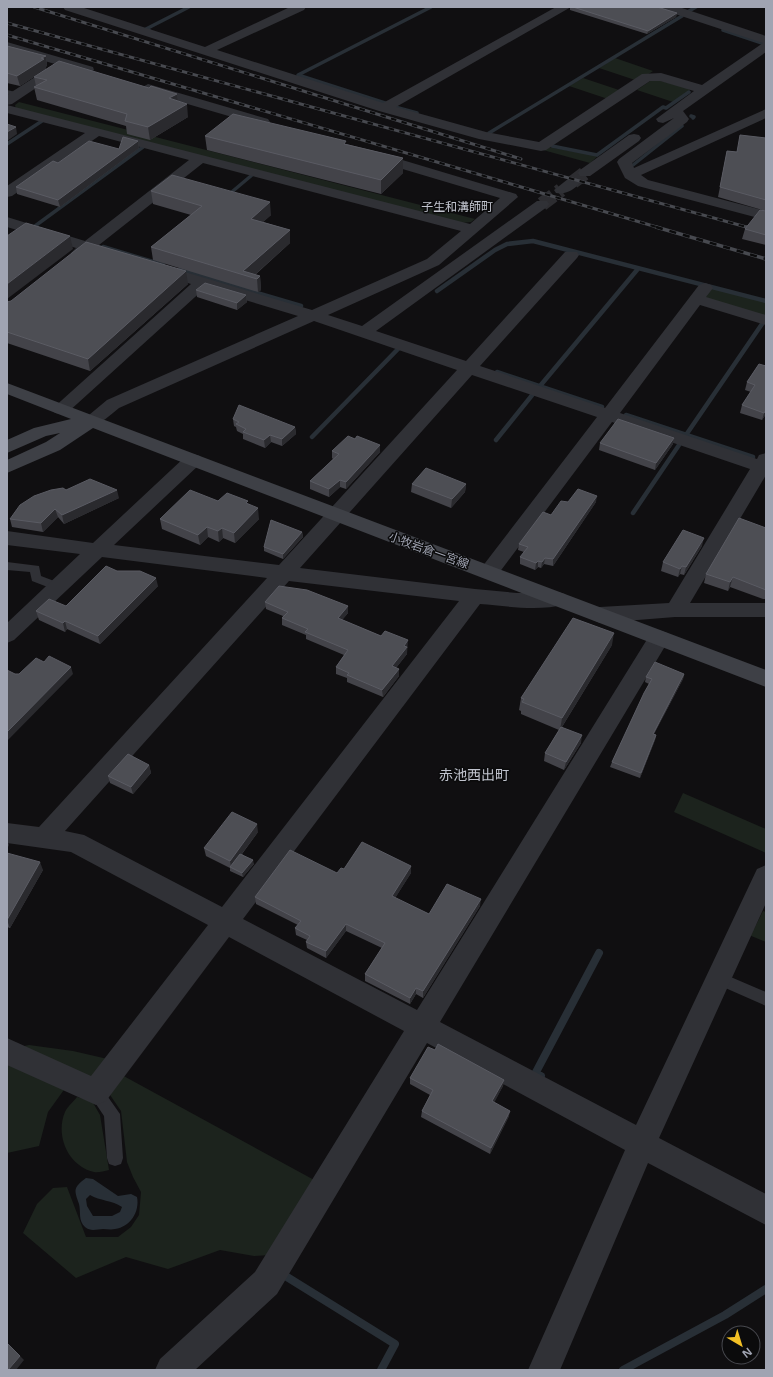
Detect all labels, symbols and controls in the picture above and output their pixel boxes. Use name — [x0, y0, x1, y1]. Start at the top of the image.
district label: 子生和溝師町 — [421, 198, 493, 215]
street label: 小牧岩倉一宮線 — [387, 528, 471, 572]
district label: 赤池西出町 — [439, 765, 509, 784]
north arrow — [721, 1325, 761, 1365]
text: N — [739, 1345, 756, 1362]

